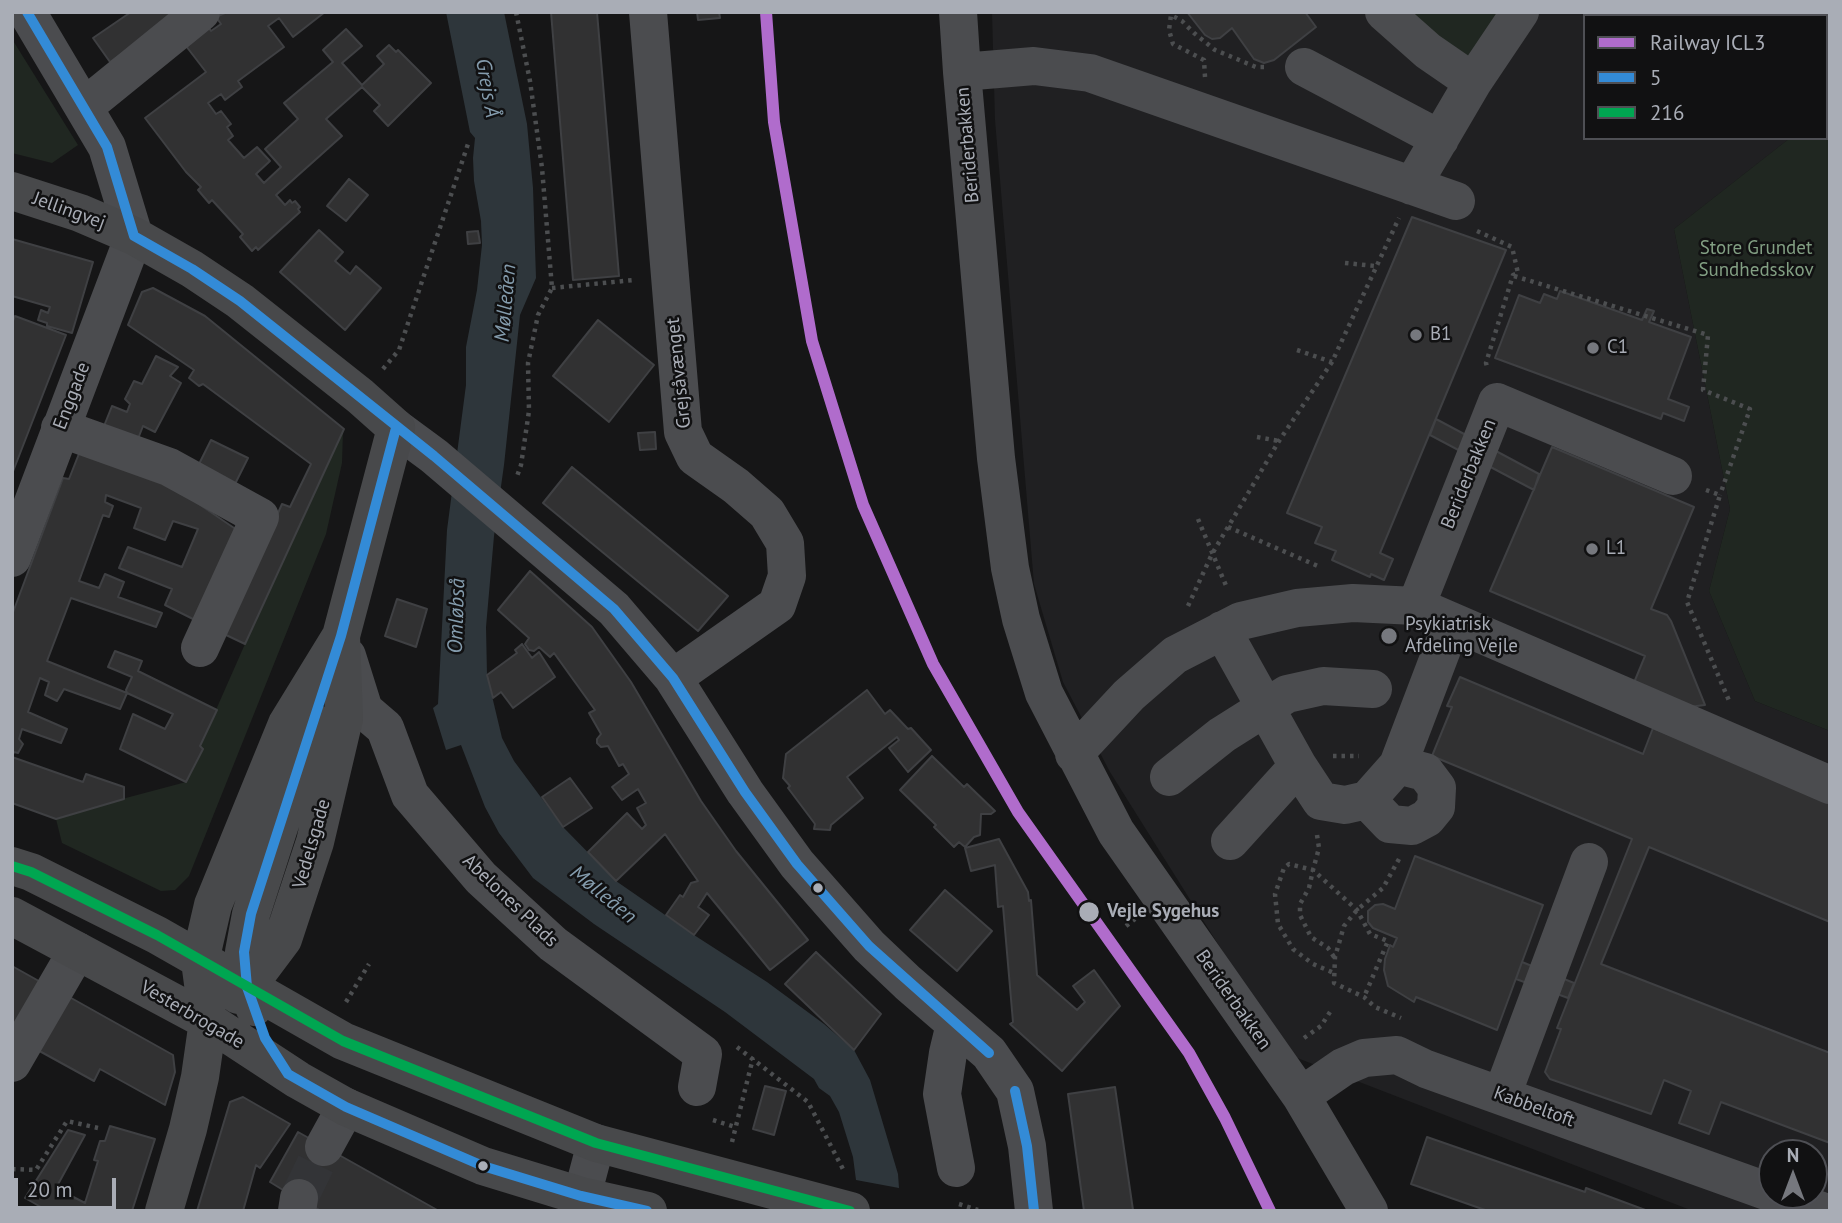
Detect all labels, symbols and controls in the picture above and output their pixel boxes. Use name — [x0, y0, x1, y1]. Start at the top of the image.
legend — [1583, 14, 1828, 140]
text: Railway ICL3 — [1650, 29, 1765, 56]
water label: Grejs Å — [469, 56, 505, 120]
text: 5 — [1650, 64, 1661, 91]
street label: Beriderbakken — [952, 86, 984, 204]
text: 216 — [1650, 99, 1684, 126]
street label: Jellingvej — [30, 187, 108, 235]
park label: Store Grundet Sundhedsskov — [1698, 238, 1814, 282]
water label: Mølleåen — [490, 263, 522, 343]
street label: Grejsåvænget — [662, 317, 696, 429]
place label: B1 — [1430, 324, 1451, 346]
marker: B1 — [1408, 327, 1424, 343]
place label: C1 — [1607, 337, 1628, 359]
marker: C1 — [1585, 340, 1601, 356]
street label: Enggade — [49, 359, 95, 433]
street label: Beriderbakken — [1437, 416, 1501, 532]
place label: L1 — [1606, 538, 1626, 560]
marker: L1 — [1584, 541, 1600, 557]
water label: Omløbså — [443, 578, 471, 654]
place label: Psykiatrisk Afdeling Vejle — [1405, 614, 1518, 658]
marker: Psykiatrisk Afdeling Vejle — [1379, 626, 1399, 646]
street label: Vedelsgade — [288, 797, 336, 891]
street label: Abelones Plads — [458, 850, 562, 952]
water label: Mølleåen — [565, 861, 641, 929]
unlabelled marker — [811, 881, 825, 895]
marker: Vejle Sygehus — [1077, 900, 1101, 924]
place label: Vejle Sygehus — [1107, 901, 1219, 923]
street label: Beriderbakken — [1190, 946, 1276, 1054]
street label: Vesterbrogade — [136, 976, 248, 1054]
street label: Kabbeltoft — [1490, 1082, 1578, 1132]
north arrow — [1758, 1139, 1828, 1209]
text: N — [1787, 1143, 1799, 1167]
unlabelled marker — [476, 1159, 490, 1173]
scale bar — [18, 1164, 119, 1208]
text: 20 m — [27, 1176, 73, 1203]

